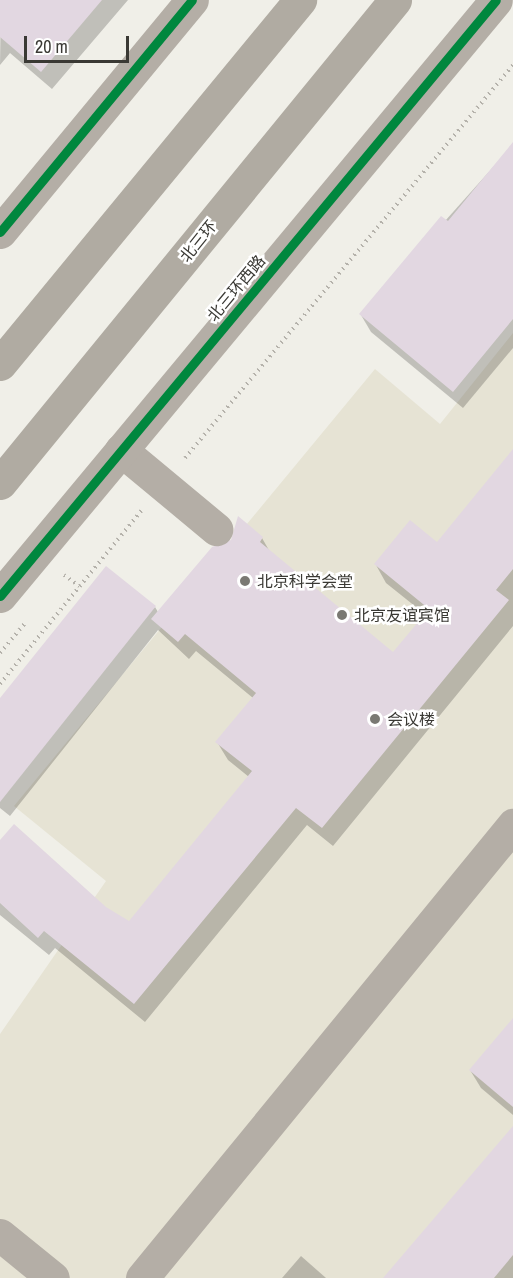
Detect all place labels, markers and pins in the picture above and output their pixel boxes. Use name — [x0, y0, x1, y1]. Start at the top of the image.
place label: 北京科学会堂 — [257, 571, 353, 591]
marker: 北京科学会堂 — [238, 574, 252, 588]
place label: 北京友谊宾馆 — [354, 605, 450, 625]
marker: 北京友谊宾馆 — [335, 608, 349, 622]
place label: 会议楼 — [387, 709, 435, 729]
marker: 会议楼 — [368, 712, 382, 726]

